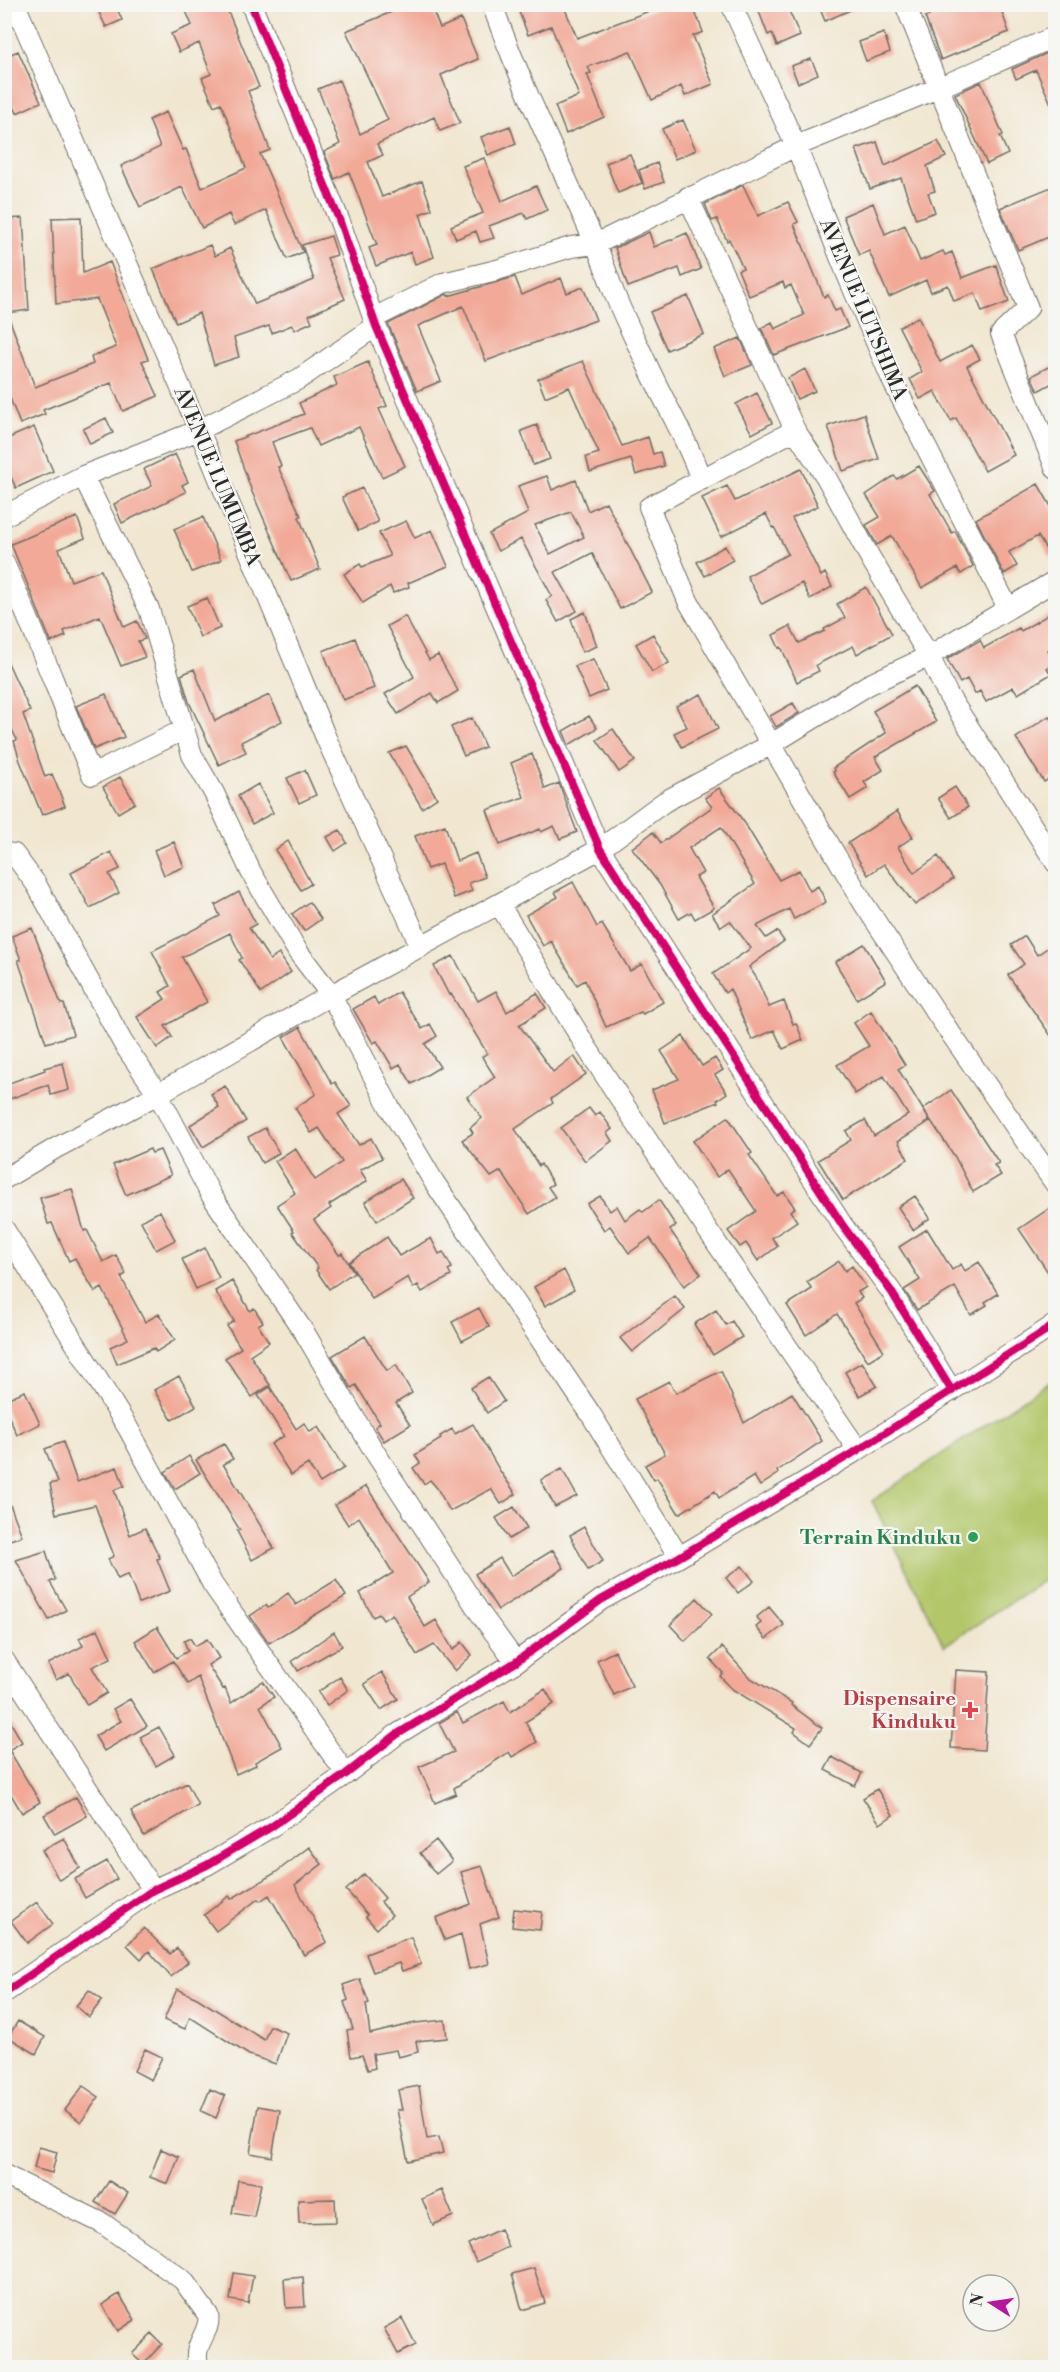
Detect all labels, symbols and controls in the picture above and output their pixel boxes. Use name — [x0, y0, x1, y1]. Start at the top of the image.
street label: AVENUE LUTSHIMA — [813, 214, 913, 405]
street label: AVENUE LUMUMBA — [167, 382, 266, 571]
place label: Terrain Kinduku — [800, 1526, 962, 1551]
marker: Terrain Kinduku — [966, 1530, 980, 1544]
place label: Dispensaire Kinduku — [843, 1687, 957, 1735]
marker: Dispensaire Kinduku — [961, 1701, 979, 1719]
north arrow — [961, 2273, 1021, 2333]
text: N — [966, 2291, 988, 2308]

